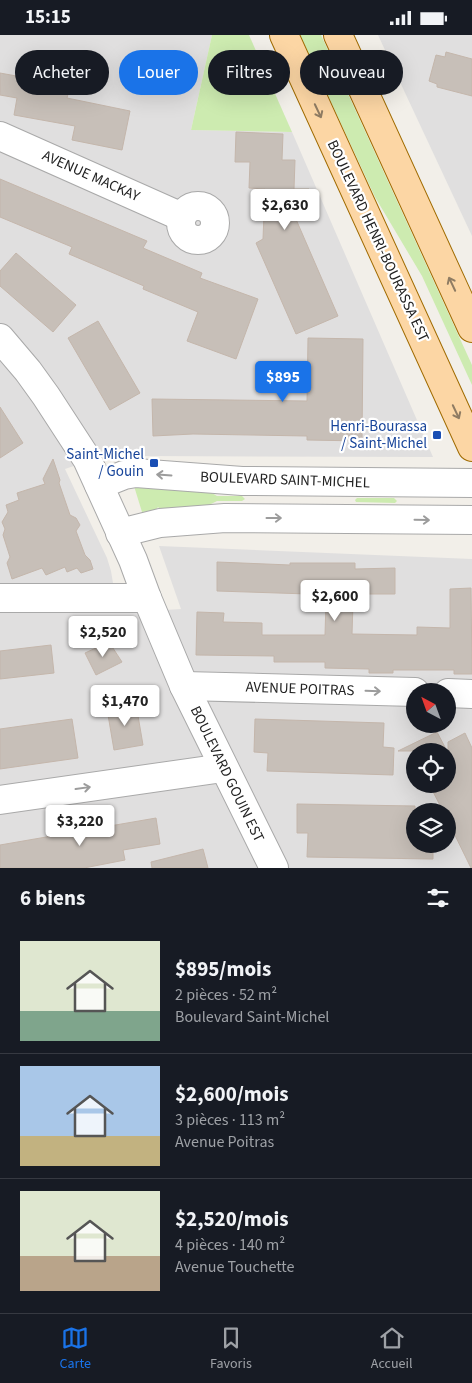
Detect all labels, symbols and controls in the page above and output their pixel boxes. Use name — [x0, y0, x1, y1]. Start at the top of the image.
text: 15:15 — [25, 4, 71, 31]
chip: Acheter — [15, 50, 109, 95]
chip: Louer — [119, 50, 198, 95]
chip: Filtres — [208, 50, 290, 95]
chip: Nouveau — [300, 50, 403, 95]
one-way arrow — [314, 103, 324, 118]
street label: BOULEVARD HENRI-BOURASSA EST — [322, 137, 434, 345]
street label: AVENUE MACKAY — [39, 145, 144, 207]
pin: $2,630 — [244, 189, 326, 231]
text: $2,630 — [261, 194, 309, 216]
one-way arrow — [446, 277, 456, 292]
pin: $895 — [253, 361, 313, 403]
text: $895 — [266, 366, 300, 388]
one-way arrow — [452, 404, 461, 419]
place label: Henri-Bourassa / Saint-Michel — [330, 416, 427, 454]
marker: Henri-Bourassa / Saint-Michel — [431, 429, 443, 441]
place label: Saint-Michel / Gouin — [66, 444, 144, 482]
marker: Saint-Michel / Gouin — [148, 457, 160, 469]
street label: BOULEVARD SAINT-MICHEL — [200, 467, 370, 493]
one-way arrow — [156, 470, 172, 479]
one-way arrow — [265, 513, 281, 523]
one-way arrow — [414, 515, 430, 525]
pin: $2,600 — [294, 579, 376, 622]
text: $2,600 — [311, 585, 359, 607]
pin: $2,520 — [62, 615, 144, 658]
text: $2,520 — [79, 621, 127, 643]
street label: AVENUE POITRAS — [245, 677, 355, 701]
north arrow — [406, 683, 456, 733]
map controls — [406, 683, 456, 853]
pin: $1,470 — [84, 685, 166, 727]
one-way arrow — [365, 687, 381, 696]
text: $1,470 — [101, 690, 149, 712]
street label: BOULEVARD GOUIN EST — [185, 702, 269, 846]
button: locate — [406, 743, 456, 793]
one-way arrow — [75, 783, 91, 793]
button: layers — [406, 803, 456, 853]
pin: $3,220 — [39, 805, 121, 847]
text: $3,220 — [56, 810, 104, 832]
text: 6 biens — [20, 883, 85, 913]
icon: filters — [424, 884, 452, 912]
text: $895/mois — [175, 954, 271, 984]
icon: home — [60, 961, 120, 1021]
text: 2 pièces · 52 m² — [175, 984, 277, 1006]
text: Boulevard Saint-Michel — [175, 1006, 329, 1028]
text: $2,600/mois — [175, 1079, 289, 1109]
icon: home — [60, 1086, 120, 1146]
text: 3 pièces · 113 m² — [175, 1109, 285, 1131]
text: Avenue Poitras — [175, 1131, 274, 1153]
text: $2,520/mois — [175, 1204, 289, 1234]
icon: home — [60, 1211, 120, 1271]
text: 4 pièces · 140 m² — [175, 1234, 285, 1256]
text: Avenue Touchette — [175, 1256, 294, 1278]
tab: Carte — [60, 1324, 91, 1374]
tab: Favoris — [210, 1324, 252, 1374]
tab: Accueil — [371, 1324, 412, 1374]

